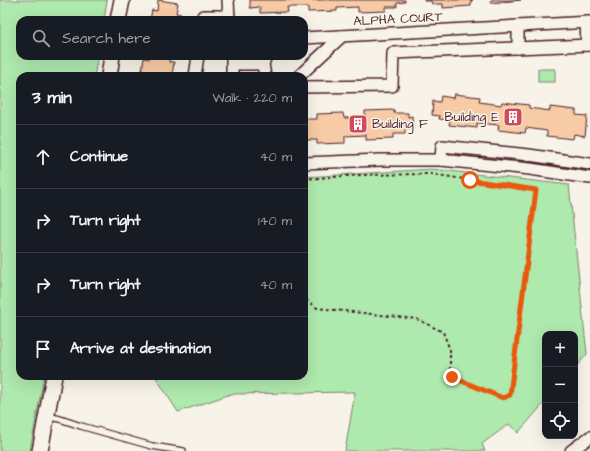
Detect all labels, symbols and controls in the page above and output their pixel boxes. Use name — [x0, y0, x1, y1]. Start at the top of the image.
street label: ALPHA COURT — [353, 8, 444, 30]
search box — [16, 16, 308, 60]
icon: search — [30, 27, 52, 49]
text: Search here — [62, 28, 151, 49]
text: 3 min — [32, 86, 72, 110]
text: Walk · 220 m — [212, 89, 292, 107]
building icon: Building E — [502, 106, 524, 128]
place label: Building E — [444, 108, 499, 127]
building icon: Building F — [347, 113, 369, 135]
place label: Building F — [372, 115, 428, 134]
icon: ahead — [32, 146, 54, 168]
text: Continue — [70, 146, 128, 167]
text: 40 m — [260, 148, 292, 166]
route start — [461, 171, 479, 189]
icon: right — [32, 210, 54, 232]
text: Turn right — [70, 210, 141, 231]
text: 140 m — [258, 212, 292, 230]
icon: right — [32, 274, 54, 296]
text: Turn right — [70, 274, 141, 295]
text: 40 m — [260, 276, 292, 294]
map controls — [542, 331, 578, 439]
button: + — [542, 331, 578, 367]
icon: arrive — [32, 338, 54, 360]
text: Arrive at destination — [70, 338, 211, 359]
button: − — [542, 367, 578, 403]
route end — [443, 368, 461, 386]
button: locate — [542, 403, 578, 439]

